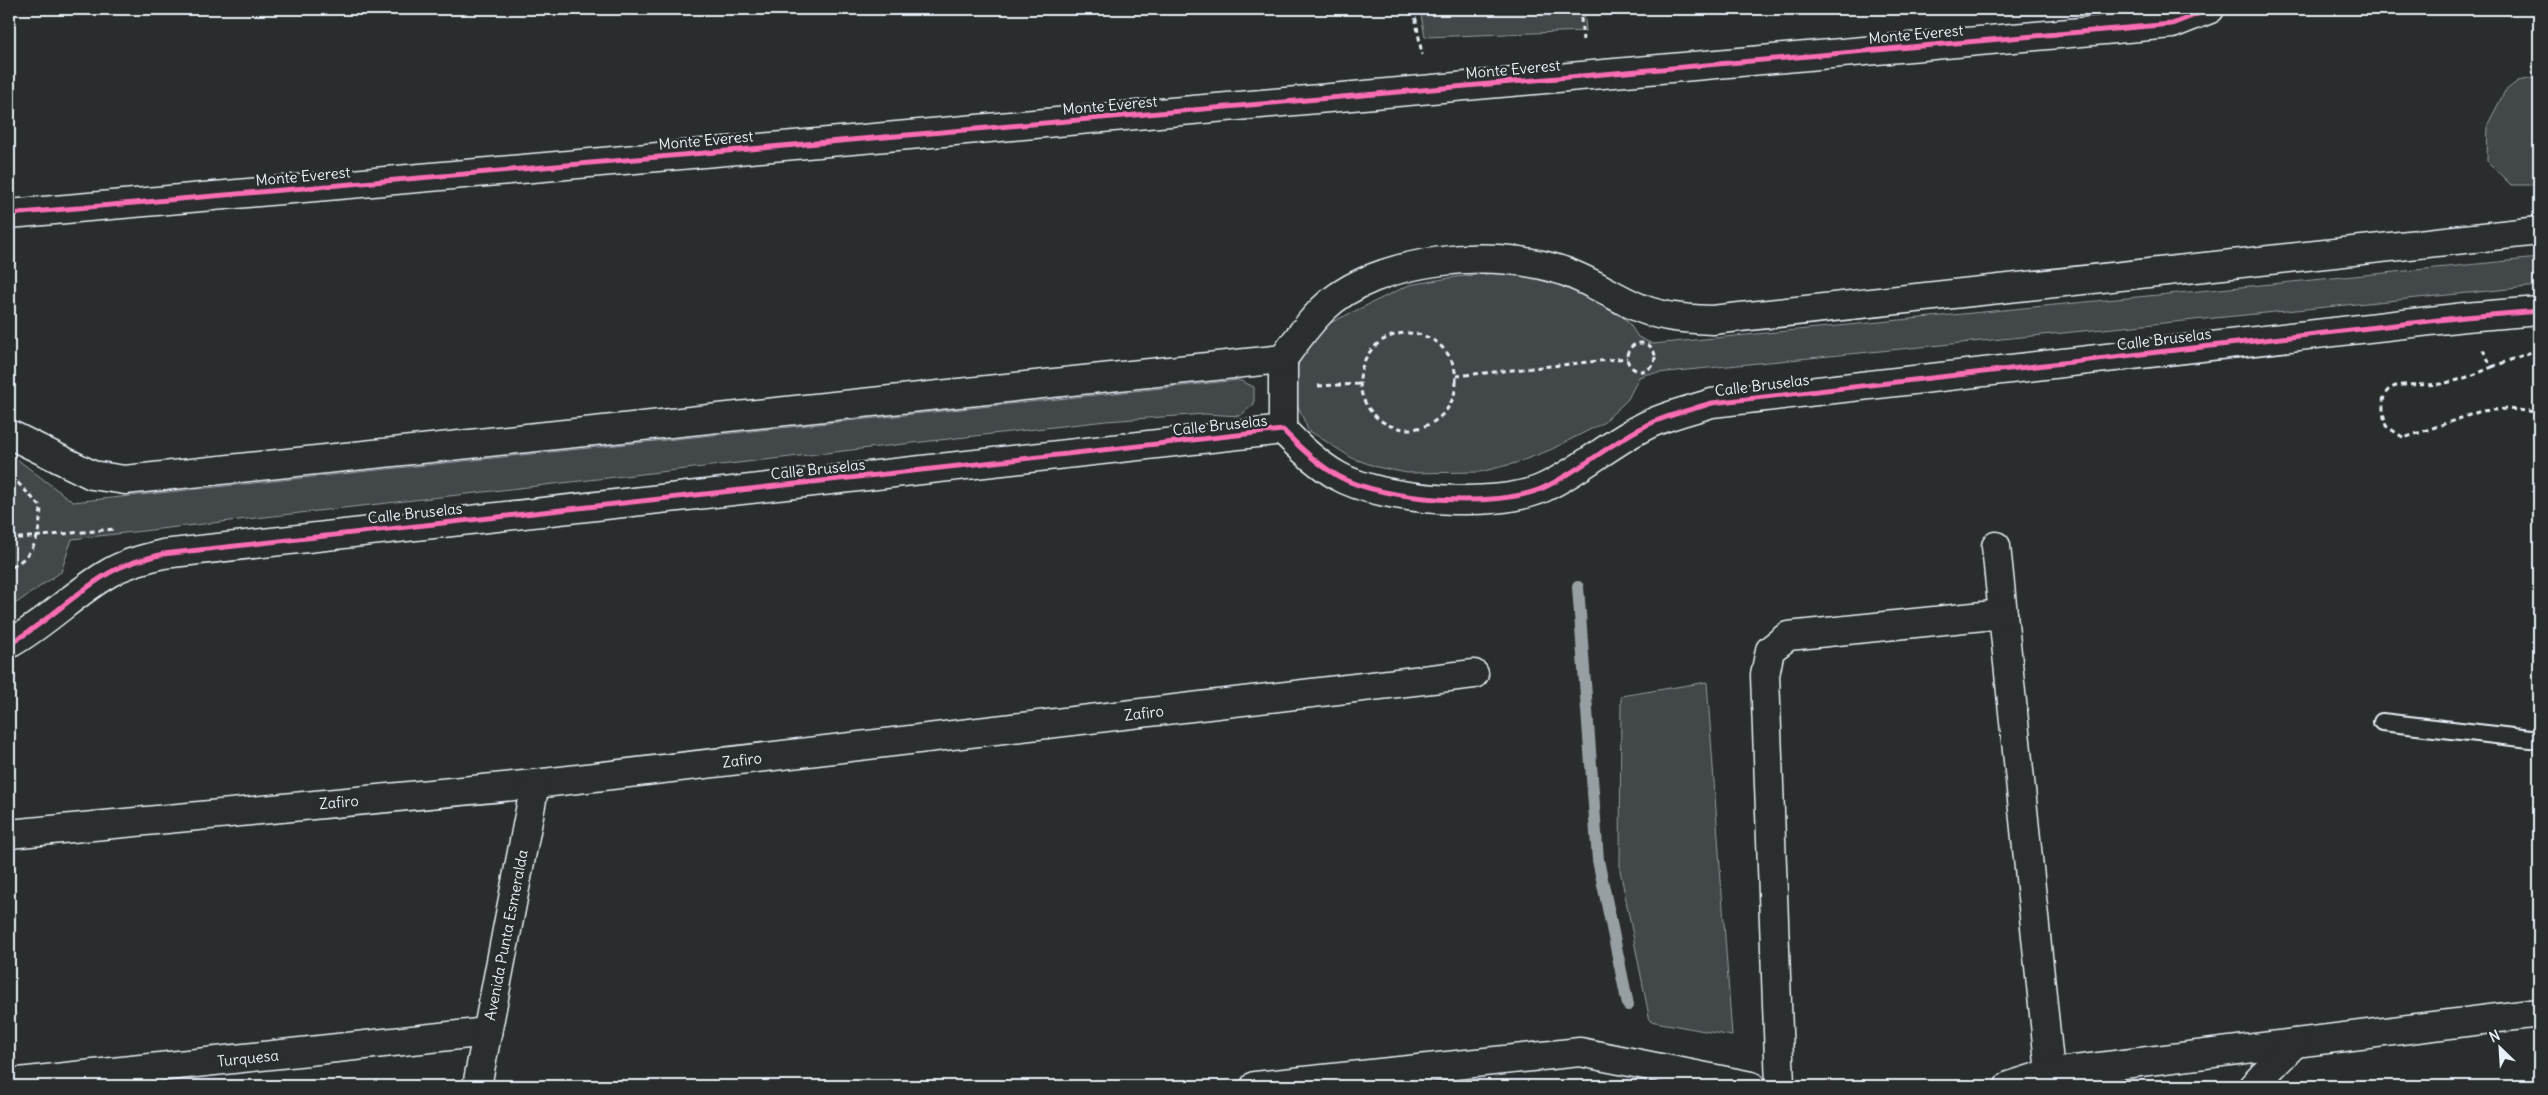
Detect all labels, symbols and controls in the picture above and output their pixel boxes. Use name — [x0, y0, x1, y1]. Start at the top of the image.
street label: Monte Everest — [1868, 20, 1964, 48]
street label: Monte Everest — [1465, 55, 1561, 83]
street label: Monte Everest — [1062, 91, 1158, 119]
street label: Monte Everest — [658, 126, 754, 154]
street label: Monte Everest — [255, 162, 351, 190]
street label: Calle Bruselas — [2116, 324, 2213, 354]
street label: Calle Bruselas — [1714, 370, 1811, 400]
street label: Calle Bruselas — [1172, 411, 1268, 439]
street label: Calle Bruselas — [770, 455, 866, 483]
street label: Calle Bruselas — [367, 499, 463, 527]
street label: Zafiro — [1123, 701, 1165, 725]
street label: Zafiro — [721, 748, 763, 772]
street label: Zafiro — [318, 791, 360, 813]
street label: Avenida Punta Esmeralda — [480, 848, 532, 1022]
north arrow — [2476, 1022, 2526, 1072]
text: N — [2486, 1026, 2503, 1046]
street label: Turquesa — [216, 1045, 280, 1071]

